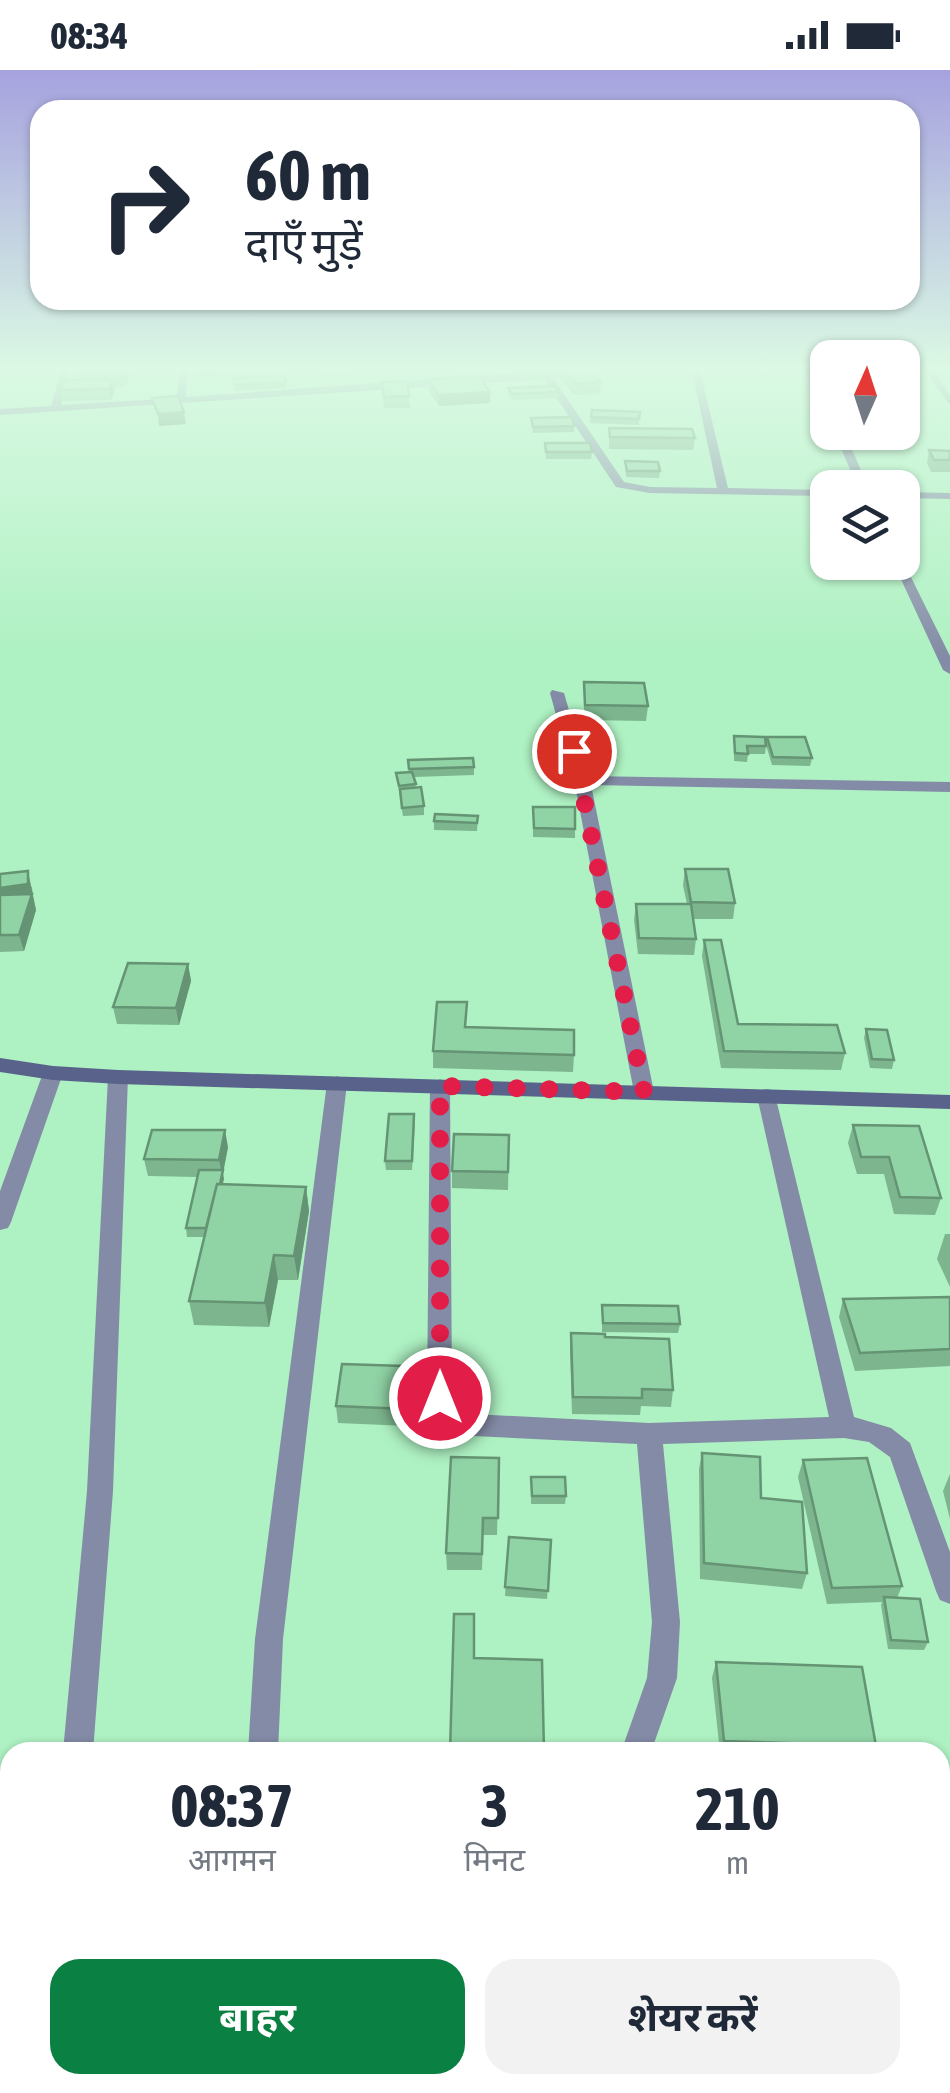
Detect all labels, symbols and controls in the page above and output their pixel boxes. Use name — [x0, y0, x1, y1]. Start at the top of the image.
text: 08:34 — [50, 14, 128, 57]
text: 60 m — [245, 135, 371, 215]
icon: right — [80, 140, 210, 270]
text: दाएँ मुड़ें — [245, 218, 363, 270]
north arrow — [810, 340, 920, 450]
map controls — [810, 340, 920, 580]
button: layers — [810, 470, 920, 580]
pin — [532, 709, 617, 794]
icon: arrive — [547, 724, 602, 779]
position arrow — [388, 1346, 492, 1450]
text: 08:37 — [170, 1771, 294, 1840]
text: 3 — [480, 1771, 509, 1840]
text: 210 — [695, 1774, 780, 1843]
text: आगमन — [188, 1841, 276, 1878]
text: मिनट — [464, 1841, 525, 1878]
text: m — [726, 1844, 749, 1881]
button: बाहर — [50, 1959, 465, 2074]
button: शेयर करें — [485, 1959, 900, 2074]

